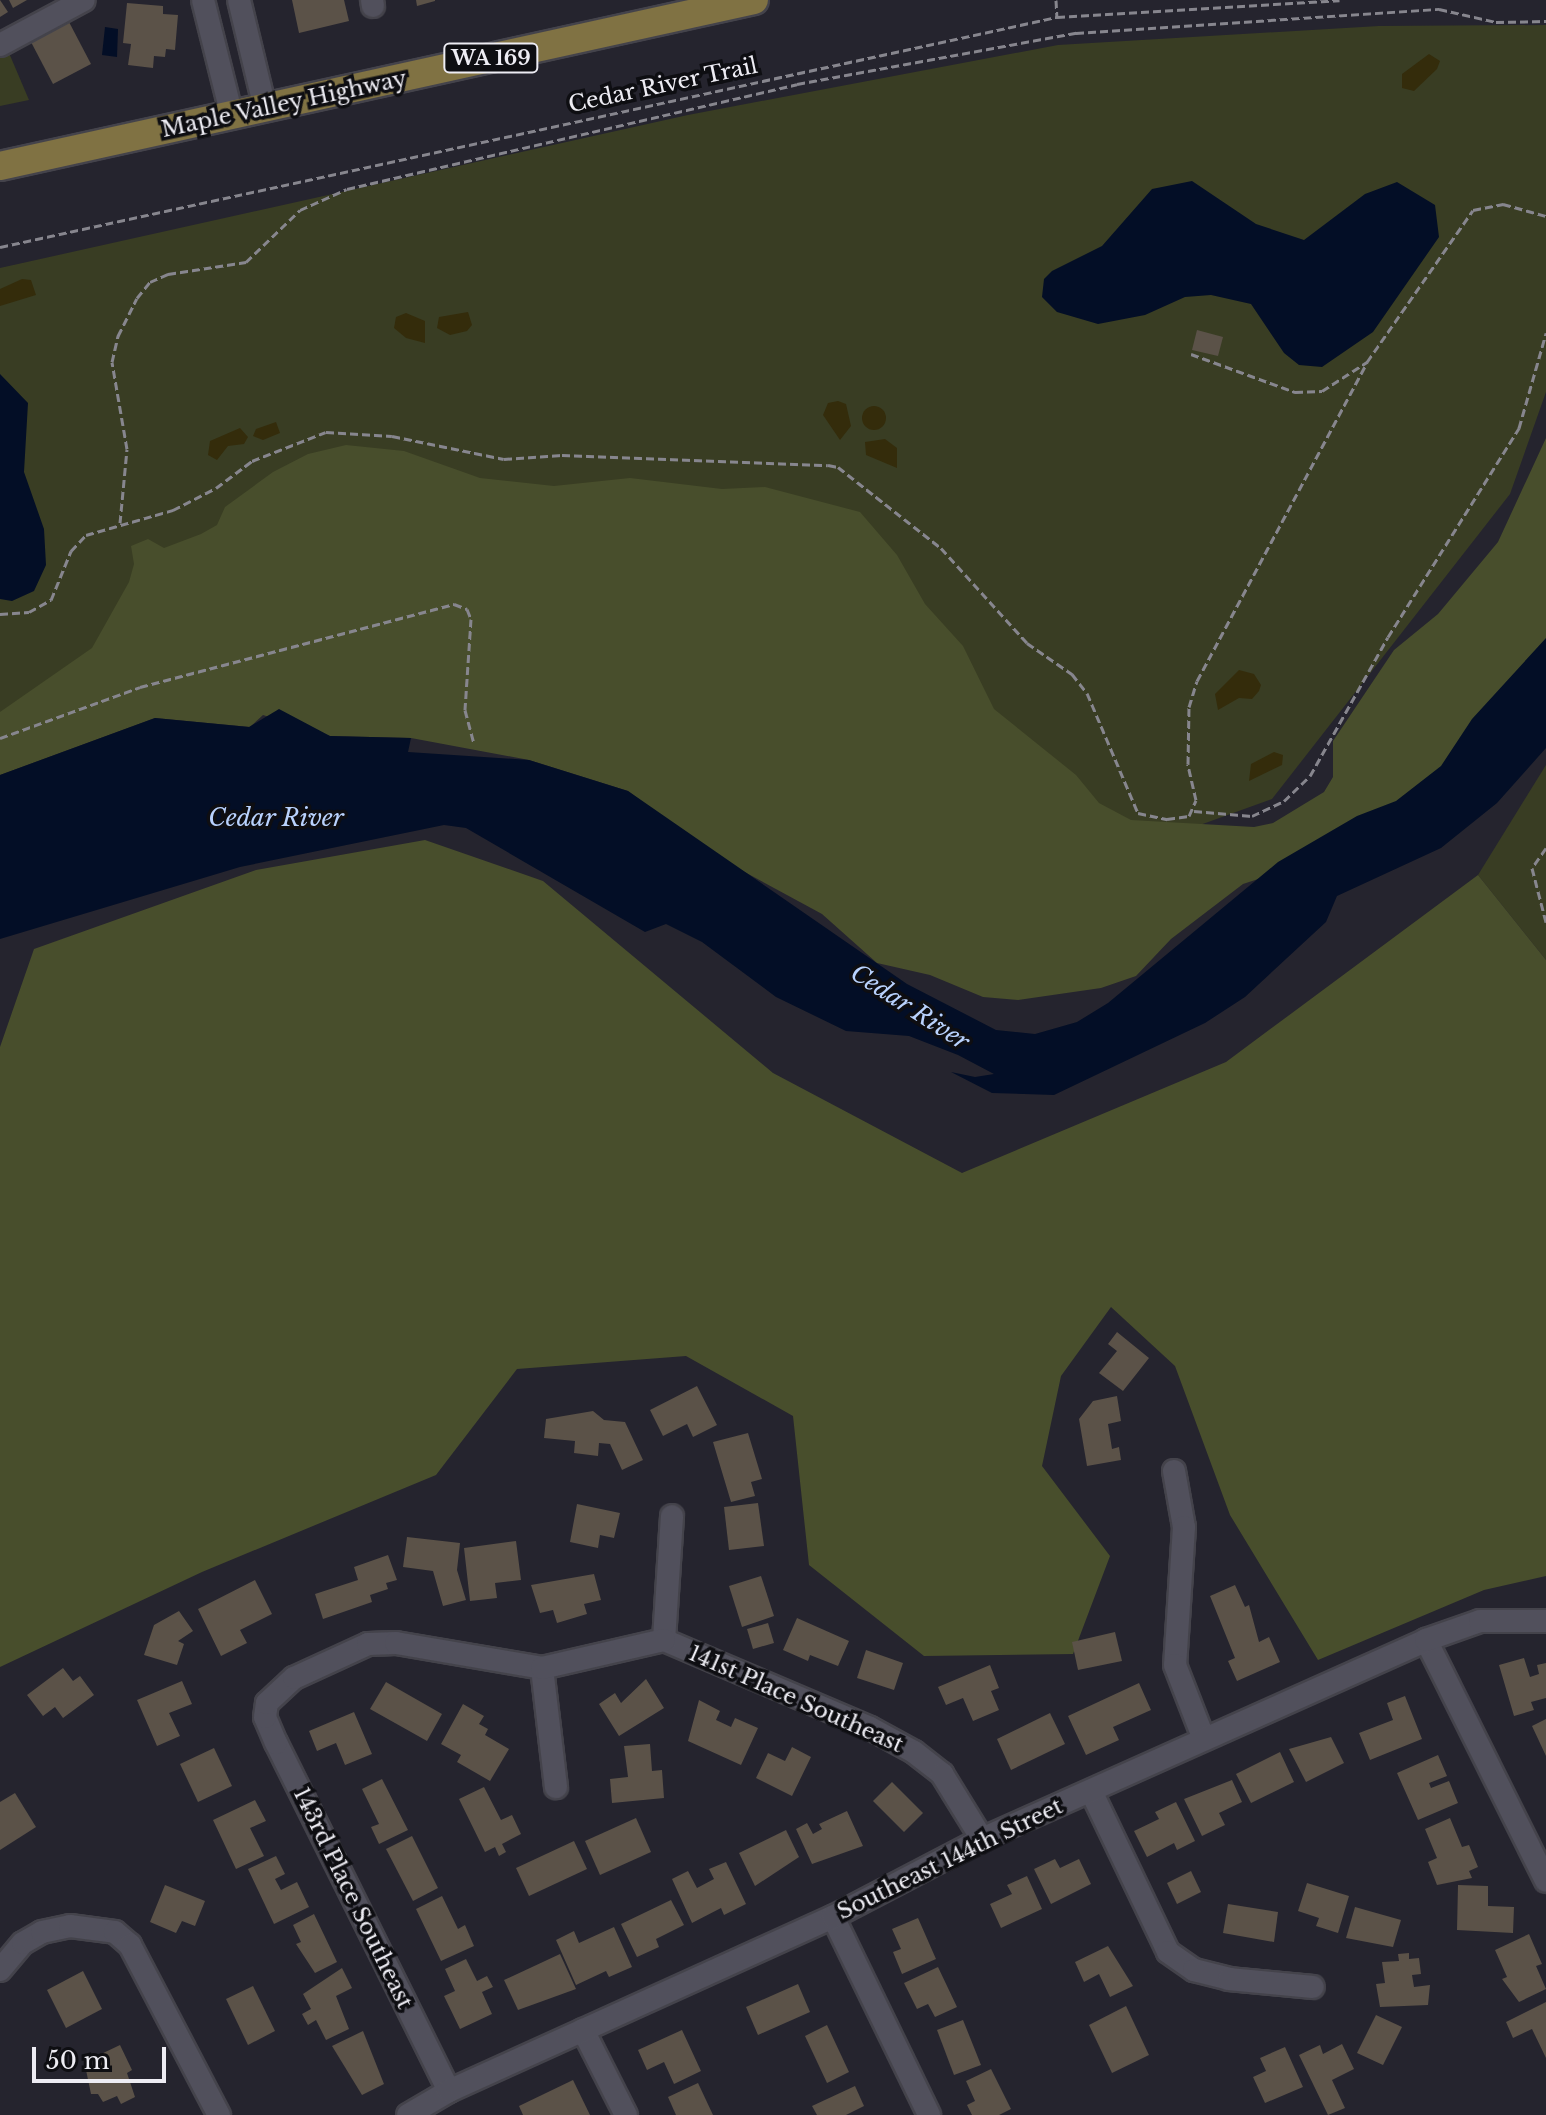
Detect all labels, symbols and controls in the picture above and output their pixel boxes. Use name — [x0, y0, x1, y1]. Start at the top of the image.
road number: WA 169 — [441, 42, 541, 74]
street label: Cedar River Trail — [565, 52, 761, 118]
street label: Maple Valley Highway — [158, 65, 410, 143]
water label: Cedar River — [208, 804, 344, 832]
water label: Cedar River — [845, 958, 975, 1056]
street label: 141st Place Southeast — [685, 1640, 907, 1758]
street label: 143rd Place Southeast — [288, 1783, 418, 2013]
street label: Southeast 144th Street — [833, 1793, 1067, 1925]
scale bar — [36, 2031, 170, 2081]
text: 50 m — [46, 2046, 109, 2075]

